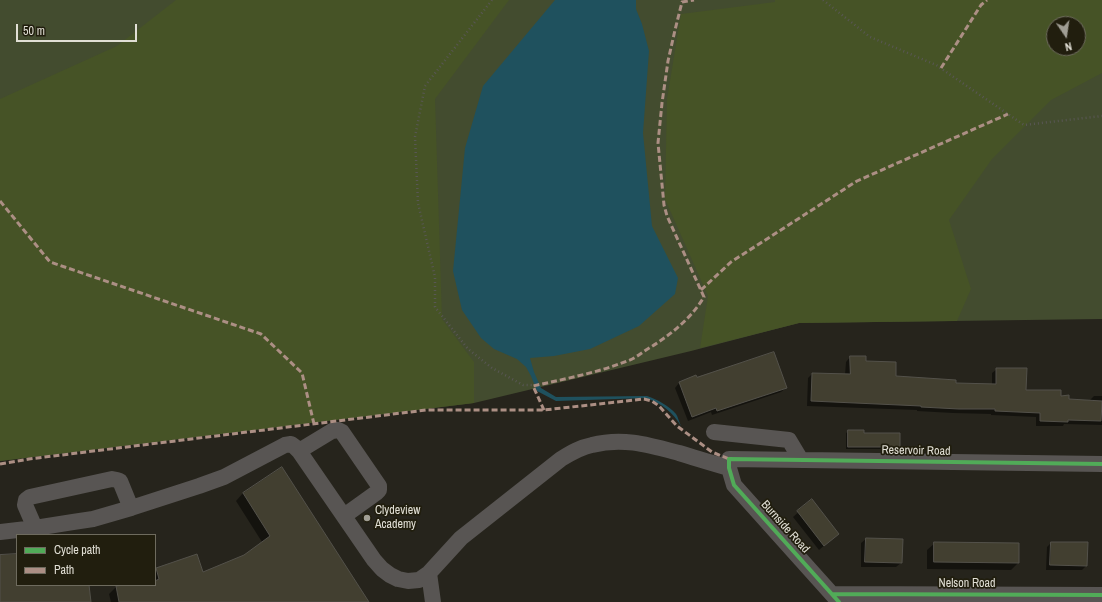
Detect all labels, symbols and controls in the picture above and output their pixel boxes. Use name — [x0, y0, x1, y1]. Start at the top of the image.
scale bar — [18, 16, 139, 42]
north arrow — [1046, 16, 1086, 56]
text: 50 m — [23, 23, 45, 39]
text: N — [1064, 39, 1073, 54]
street label: Reservoir Road — [881, 443, 951, 459]
street label: Burnside Road — [758, 498, 812, 556]
place label: Clydeview Academy — [375, 504, 420, 532]
marker: Clydeview Academy — [362, 513, 372, 523]
legend — [16, 534, 156, 586]
text: Cycle path — [54, 542, 101, 558]
text: Path — [54, 562, 74, 578]
street label: Nelson Road — [939, 577, 995, 591]

